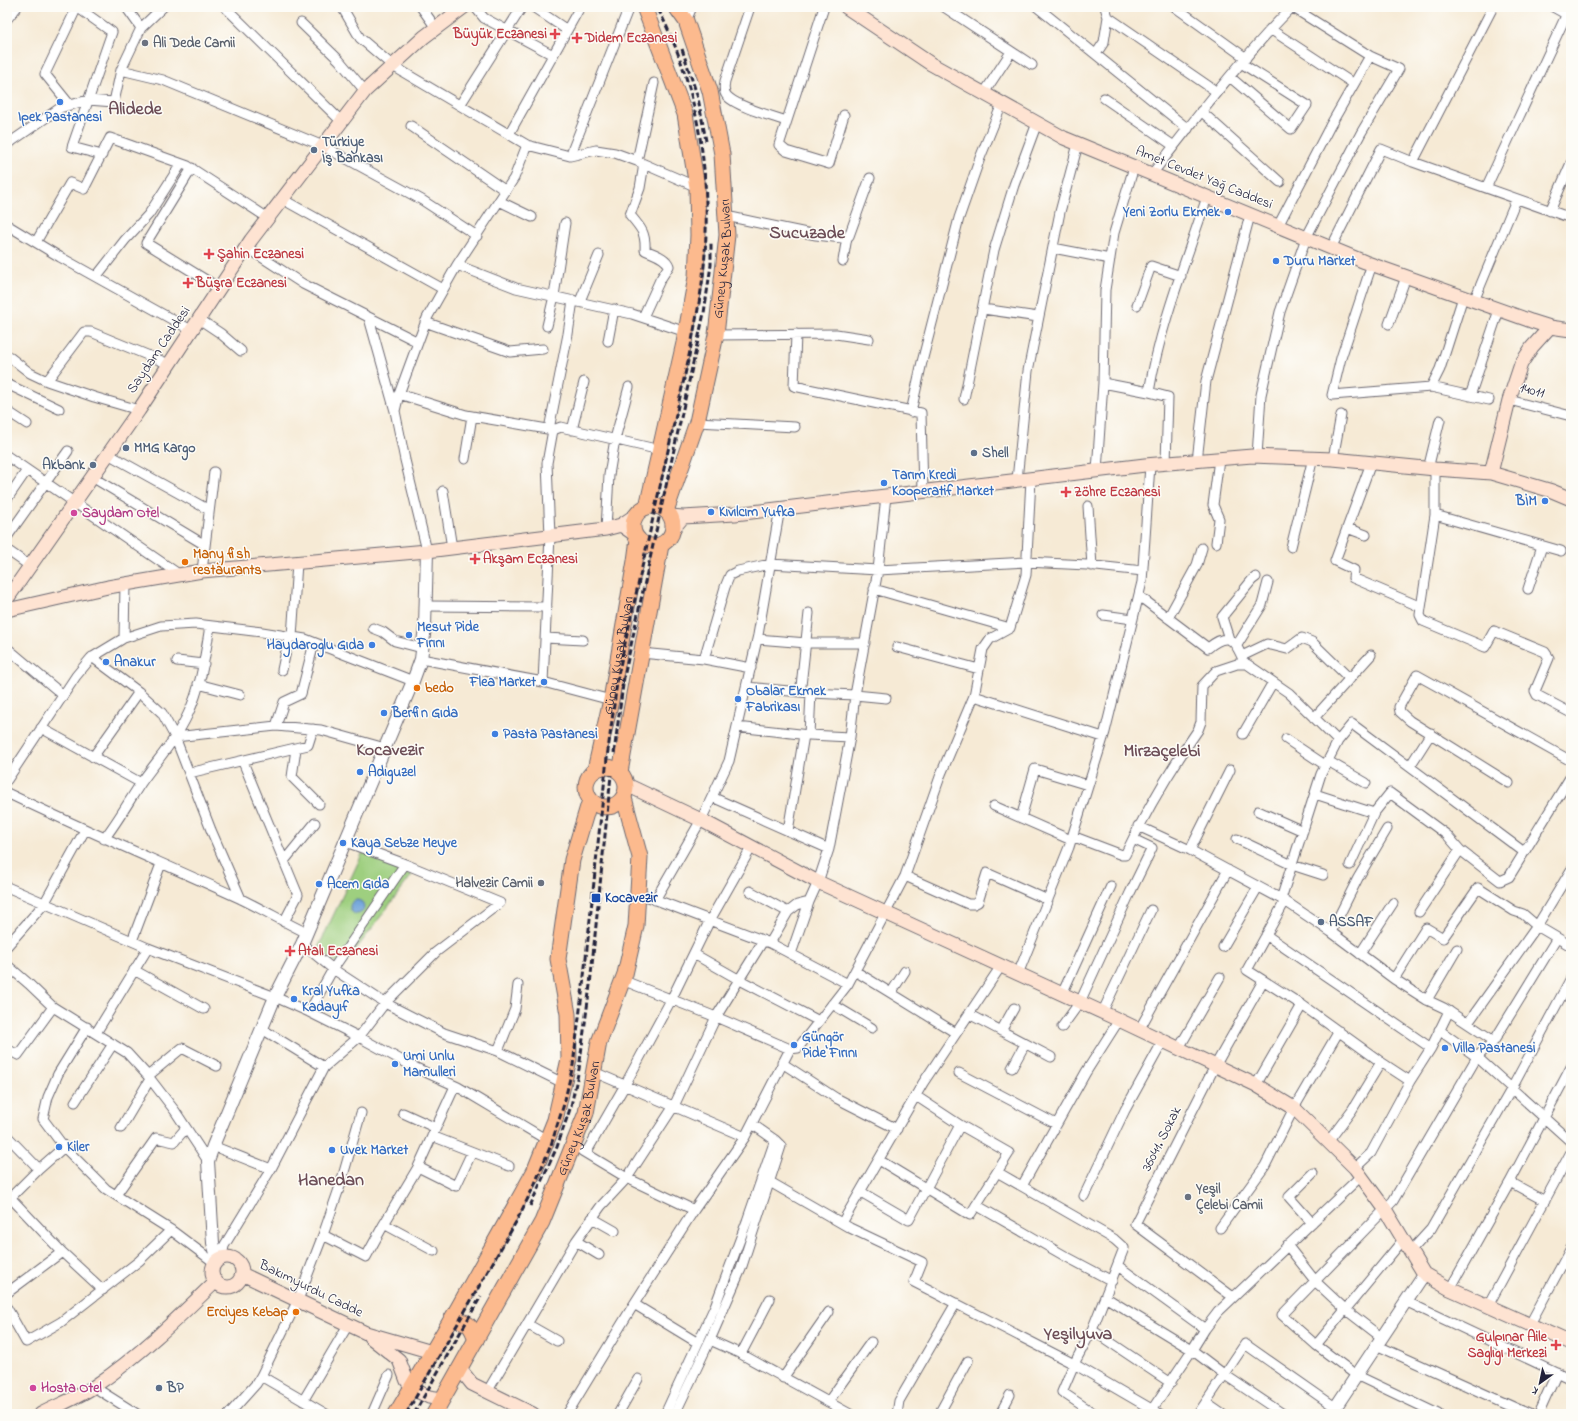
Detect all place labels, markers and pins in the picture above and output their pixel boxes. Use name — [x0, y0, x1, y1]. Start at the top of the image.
place label: Büyük Eczanesi — [452, 24, 547, 47]
place label: Didem Eczanesi — [584, 28, 678, 49]
marker: Büyük Eczanesi — [550, 29, 560, 39]
place label: Ali Dede Camii — [153, 33, 236, 54]
marker: Didem Eczanesi — [572, 33, 582, 43]
marker: Ali Dede Camii — [140, 38, 150, 48]
marker: Ipek Pastanesi — [55, 97, 65, 107]
place label: Ipek Pastanesi — [18, 107, 102, 128]
place label: Türkiye İş Bankası — [322, 132, 384, 169]
marker: Türkiye İş Bankası — [309, 145, 319, 155]
place label: Yeni Zorlu Ekmek — [1122, 202, 1221, 223]
marker: Yeni Zorlu Ekmek — [1223, 207, 1233, 217]
place label: Şahin Eczanesi — [217, 244, 305, 265]
marker: Şahin Eczanesi — [204, 249, 214, 259]
place label: Duru Market — [1283, 251, 1356, 272]
marker: Duru Market — [1271, 256, 1281, 266]
place label: Büşra Eczanesi — [195, 273, 287, 294]
marker: Büşra Eczanesi — [183, 278, 193, 288]
place label: MMG Kargo — [134, 438, 196, 461]
marker: MMG Kargo — [121, 443, 131, 453]
place label: Shell — [982, 443, 1009, 464]
marker: Shell — [969, 448, 979, 458]
place label: Akbank — [42, 455, 86, 476]
marker: Akbank — [88, 460, 98, 470]
place label: Tarım Kredi Kooperatif Market — [892, 465, 994, 502]
marker: Tarım Kredi Kooperatif Market — [879, 478, 889, 488]
place label: Zöhre Eczanesi — [1074, 482, 1161, 503]
marker: Zöhre Eczanesi — [1061, 487, 1071, 497]
place label: BİM — [1515, 491, 1537, 512]
marker: BİM — [1540, 496, 1550, 506]
place label: Kıvılcım Yufka — [719, 502, 795, 523]
place label: Saydam Otel — [82, 503, 160, 526]
marker: Kıvılcım Yufka — [706, 507, 716, 517]
marker: Saydam Otel — [69, 508, 79, 518]
place label: Many fish restaurants — [193, 544, 262, 581]
place label: Akşam Eczanesi — [483, 549, 578, 570]
marker: Akşam Eczanesi — [470, 554, 480, 564]
marker: Many fish restaurants — [180, 557, 190, 567]
place label: Mesut Pide Fırını — [416, 617, 480, 654]
marker: Mesut Pide Fırını — [404, 630, 414, 640]
place label: Haydaroglu Gıda — [267, 635, 364, 658]
marker: Haydaroglu Gıda — [367, 640, 377, 650]
place label: Anakur — [114, 652, 156, 673]
marker: Anakur — [101, 657, 111, 667]
place label: Flea Market — [469, 672, 536, 693]
marker: Flea Market — [539, 677, 549, 687]
place label: bedo — [425, 678, 454, 699]
place label: Obalar Ekmek Fabrikası — [745, 681, 827, 718]
marker: bedo — [412, 683, 422, 693]
marker: Obalar Ekmek Fabrikası — [733, 694, 743, 704]
place label: Berfin Gıda — [391, 703, 459, 724]
marker: Berfin Gıda — [379, 708, 389, 718]
place label: Pasta Pastanesi — [503, 724, 598, 745]
marker: Pasta Pastanesi — [490, 729, 500, 739]
place label: Adıguzel — [368, 762, 416, 785]
marker: Adıguzel — [355, 767, 365, 777]
place label: Kaya Sebze Meyve — [351, 833, 458, 856]
marker: Kaya Sebze Meyve — [338, 838, 348, 848]
place label: Halvezir Camii — [455, 873, 533, 894]
place label: Acem Gıda — [327, 874, 390, 895]
marker: Halvezir Camii — [536, 878, 546, 888]
marker: Acem Gıda — [314, 879, 324, 889]
place label: Kocavezir — [605, 888, 658, 909]
marker: Kocavezir — [590, 892, 602, 904]
place label: ASSAF — [1329, 912, 1374, 933]
marker: ASSAF — [1316, 917, 1326, 927]
place label: Atalı Eczanesi — [298, 941, 379, 962]
marker: Atalı Eczanesi — [285, 946, 295, 956]
place label: Kral Yufka Kadayıf — [302, 981, 360, 1020]
marker: Kral Yufka Kadayıf — [289, 994, 299, 1004]
place label: Güngör Pide Fırını — [802, 1027, 858, 1064]
place label: Villa Pastanesi — [1452, 1038, 1536, 1059]
marker: Güngör Pide Fırını — [789, 1040, 799, 1050]
marker: Villa Pastanesi — [1440, 1043, 1450, 1053]
place label: Umi Unlu Mamulleri — [403, 1046, 456, 1083]
marker: Umi Unlu Mamulleri — [390, 1059, 400, 1069]
place label: Kiler — [67, 1137, 90, 1158]
place label: Uvek Market — [340, 1140, 408, 1161]
marker: Kiler — [54, 1142, 64, 1152]
marker: Uvek Market — [327, 1145, 337, 1155]
place label: Yeşil Çelebi Camii — [1195, 1179, 1264, 1216]
marker: Yeşil Çelebi Camii — [1183, 1192, 1193, 1202]
place label: Erciyes Kebap — [206, 1302, 288, 1325]
marker: Erciyes Kebap — [291, 1307, 301, 1317]
place label: Gulpınar Aile Saglıgı Merkezi — [1468, 1327, 1548, 1366]
marker: Gulpınar Aile Saglıgı Merkezi — [1550, 1339, 1562, 1351]
place label: Hosta Otel — [41, 1378, 102, 1399]
place label: BP — [166, 1378, 184, 1399]
marker: Hosta Otel — [28, 1383, 38, 1393]
marker: BP — [154, 1383, 164, 1393]

